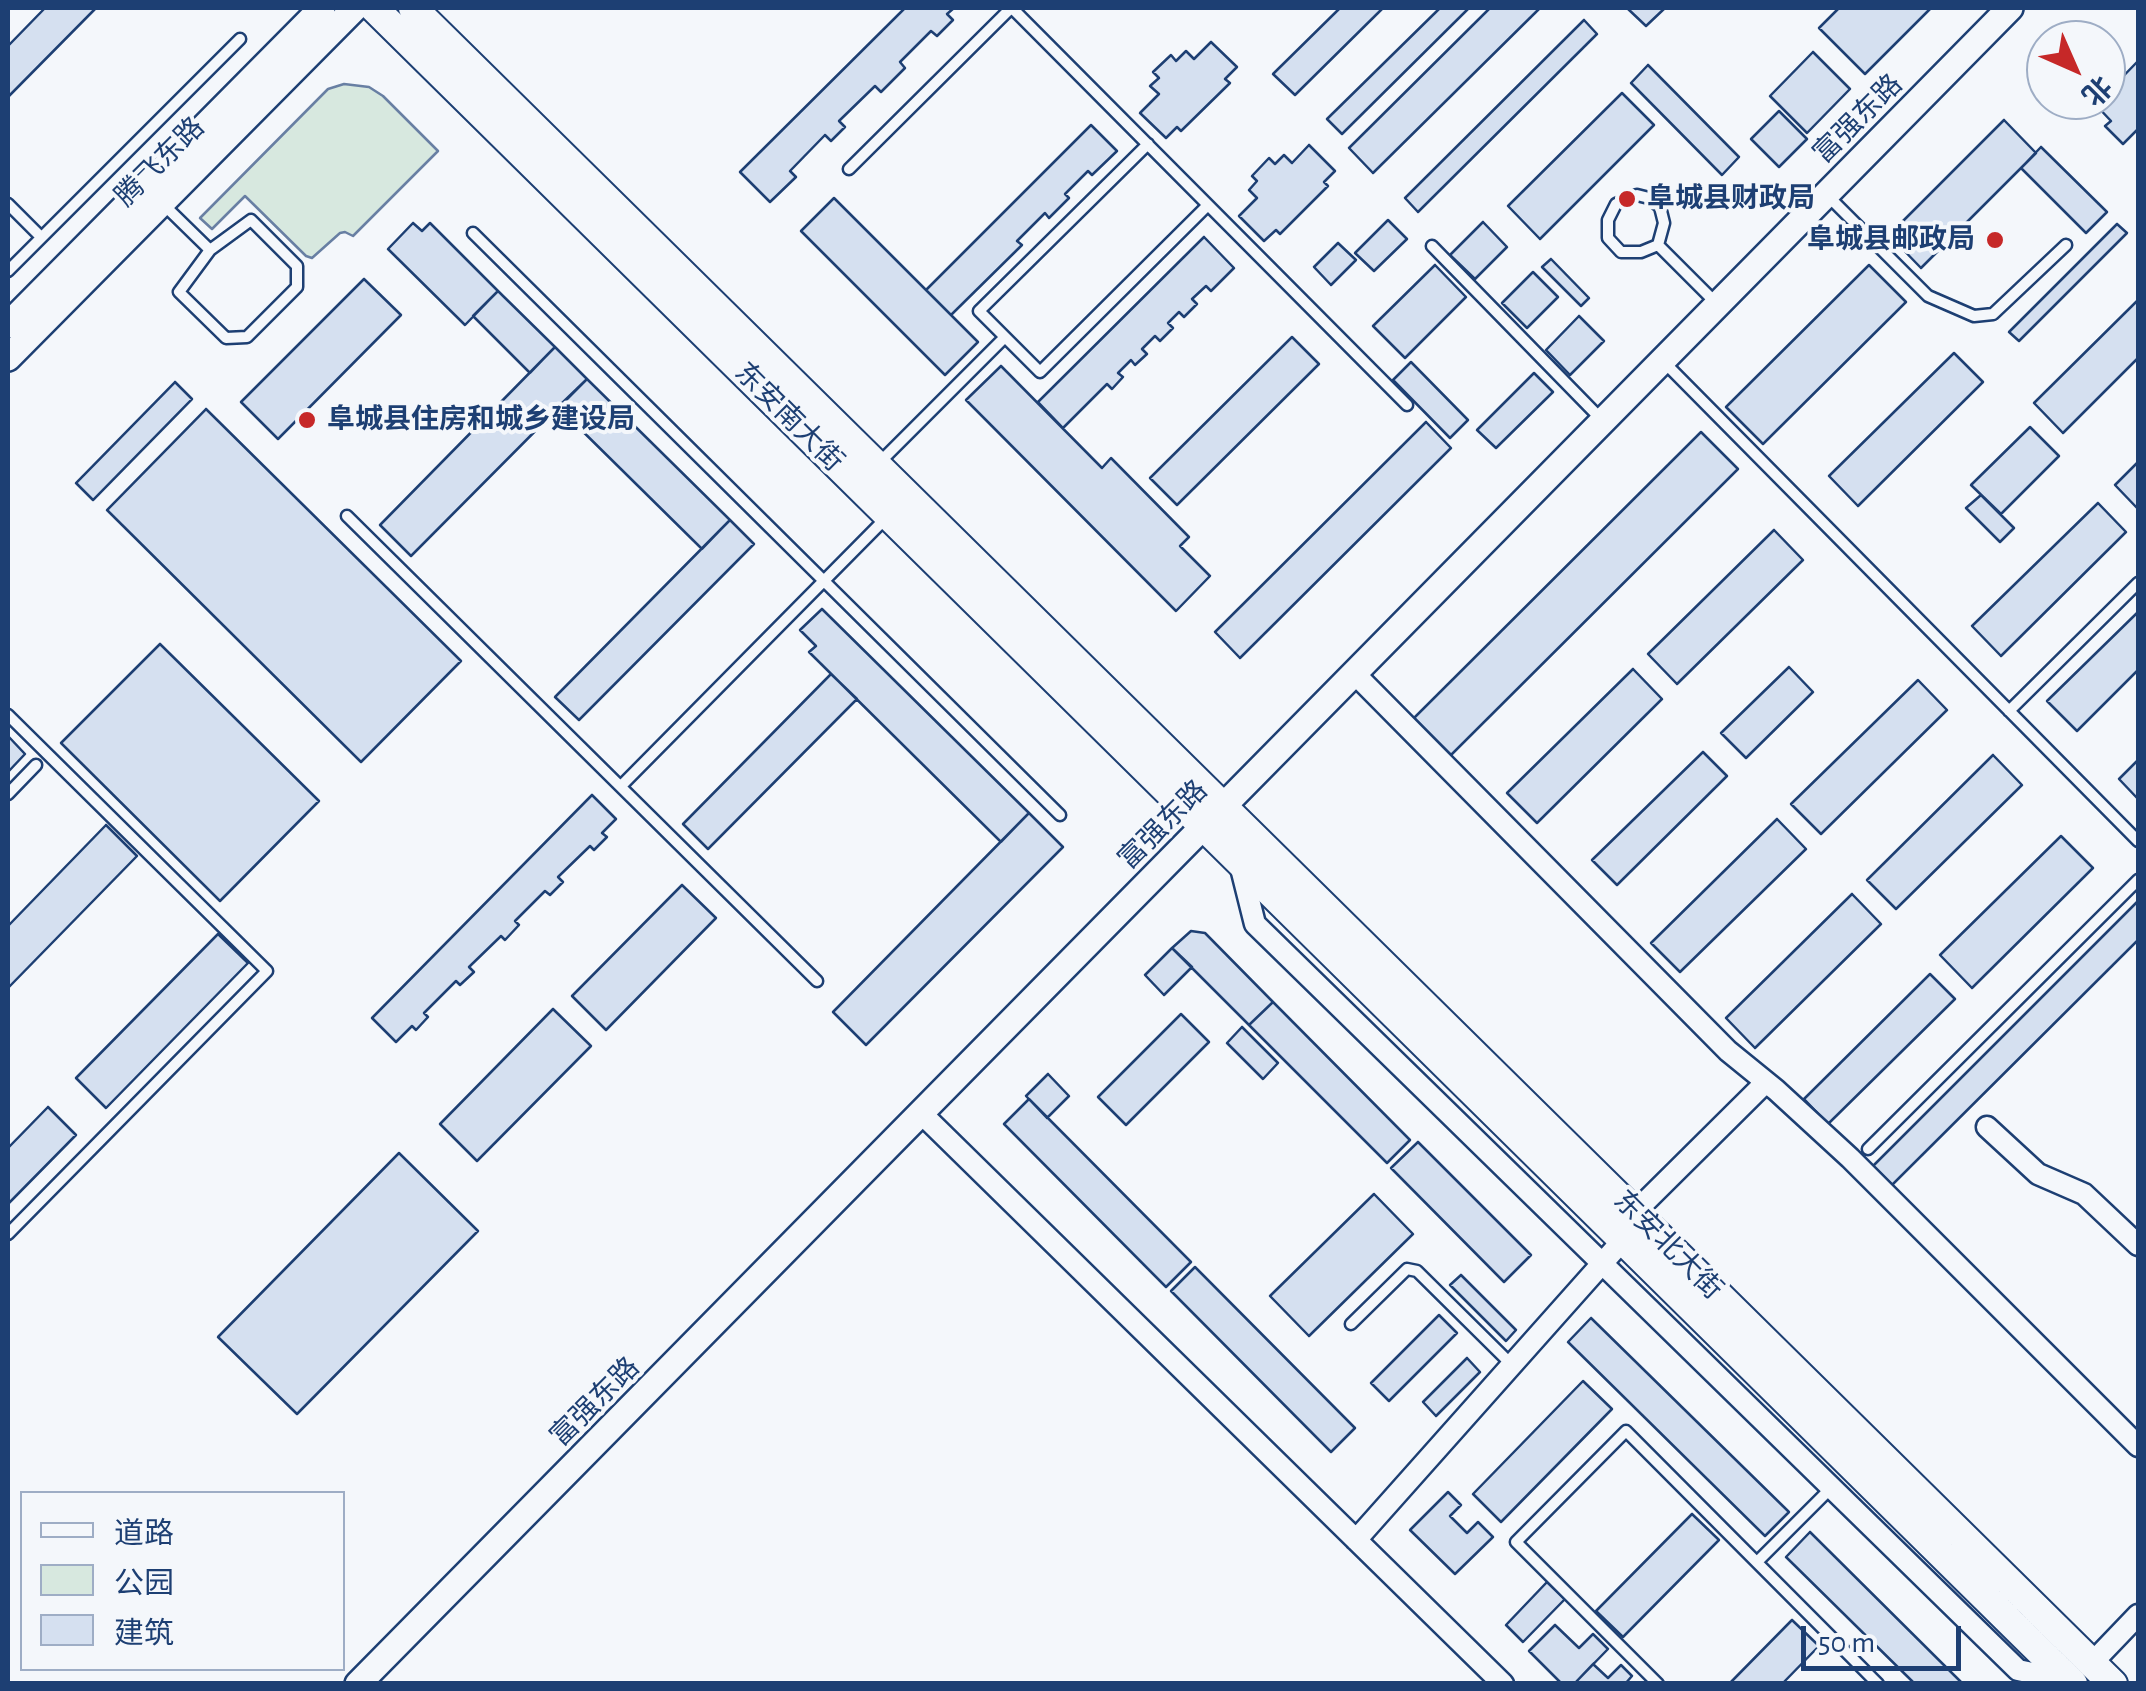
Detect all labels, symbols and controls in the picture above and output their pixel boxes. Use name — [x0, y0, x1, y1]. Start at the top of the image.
north arrow — [2026, 20, 2126, 120]
street label: 富强东路 — [1807, 68, 1909, 170]
text: 北 — [2076, 70, 2116, 110]
street label: 腾飞东路 — [109, 111, 211, 213]
place label: 阜城县财政局 — [1647, 182, 1815, 216]
marker: 阜城县财政局 — [1616, 188, 1638, 210]
place label: 阜城县邮政局 — [1807, 223, 1975, 257]
marker: 阜城县邮政局 — [1984, 229, 2006, 251]
street label: 东安南大街 — [728, 356, 850, 478]
place label: 阜城县住房和城乡建设局 — [327, 403, 635, 437]
marker: 阜城县住房和城乡建设局 — [296, 409, 318, 431]
street label: 富强东路 — [1112, 774, 1214, 876]
street label: 东安北大街 — [1607, 1184, 1729, 1306]
street label: 富强东路 — [544, 1351, 646, 1453]
legend — [20, 1491, 345, 1671]
text: 道路 — [114, 1519, 174, 1549]
text: 公园 — [114, 1569, 174, 1599]
scale bar — [1806, 1606, 1966, 1668]
text: 建筑 — [114, 1619, 174, 1649]
text: 50 m — [1818, 1628, 1875, 1658]

